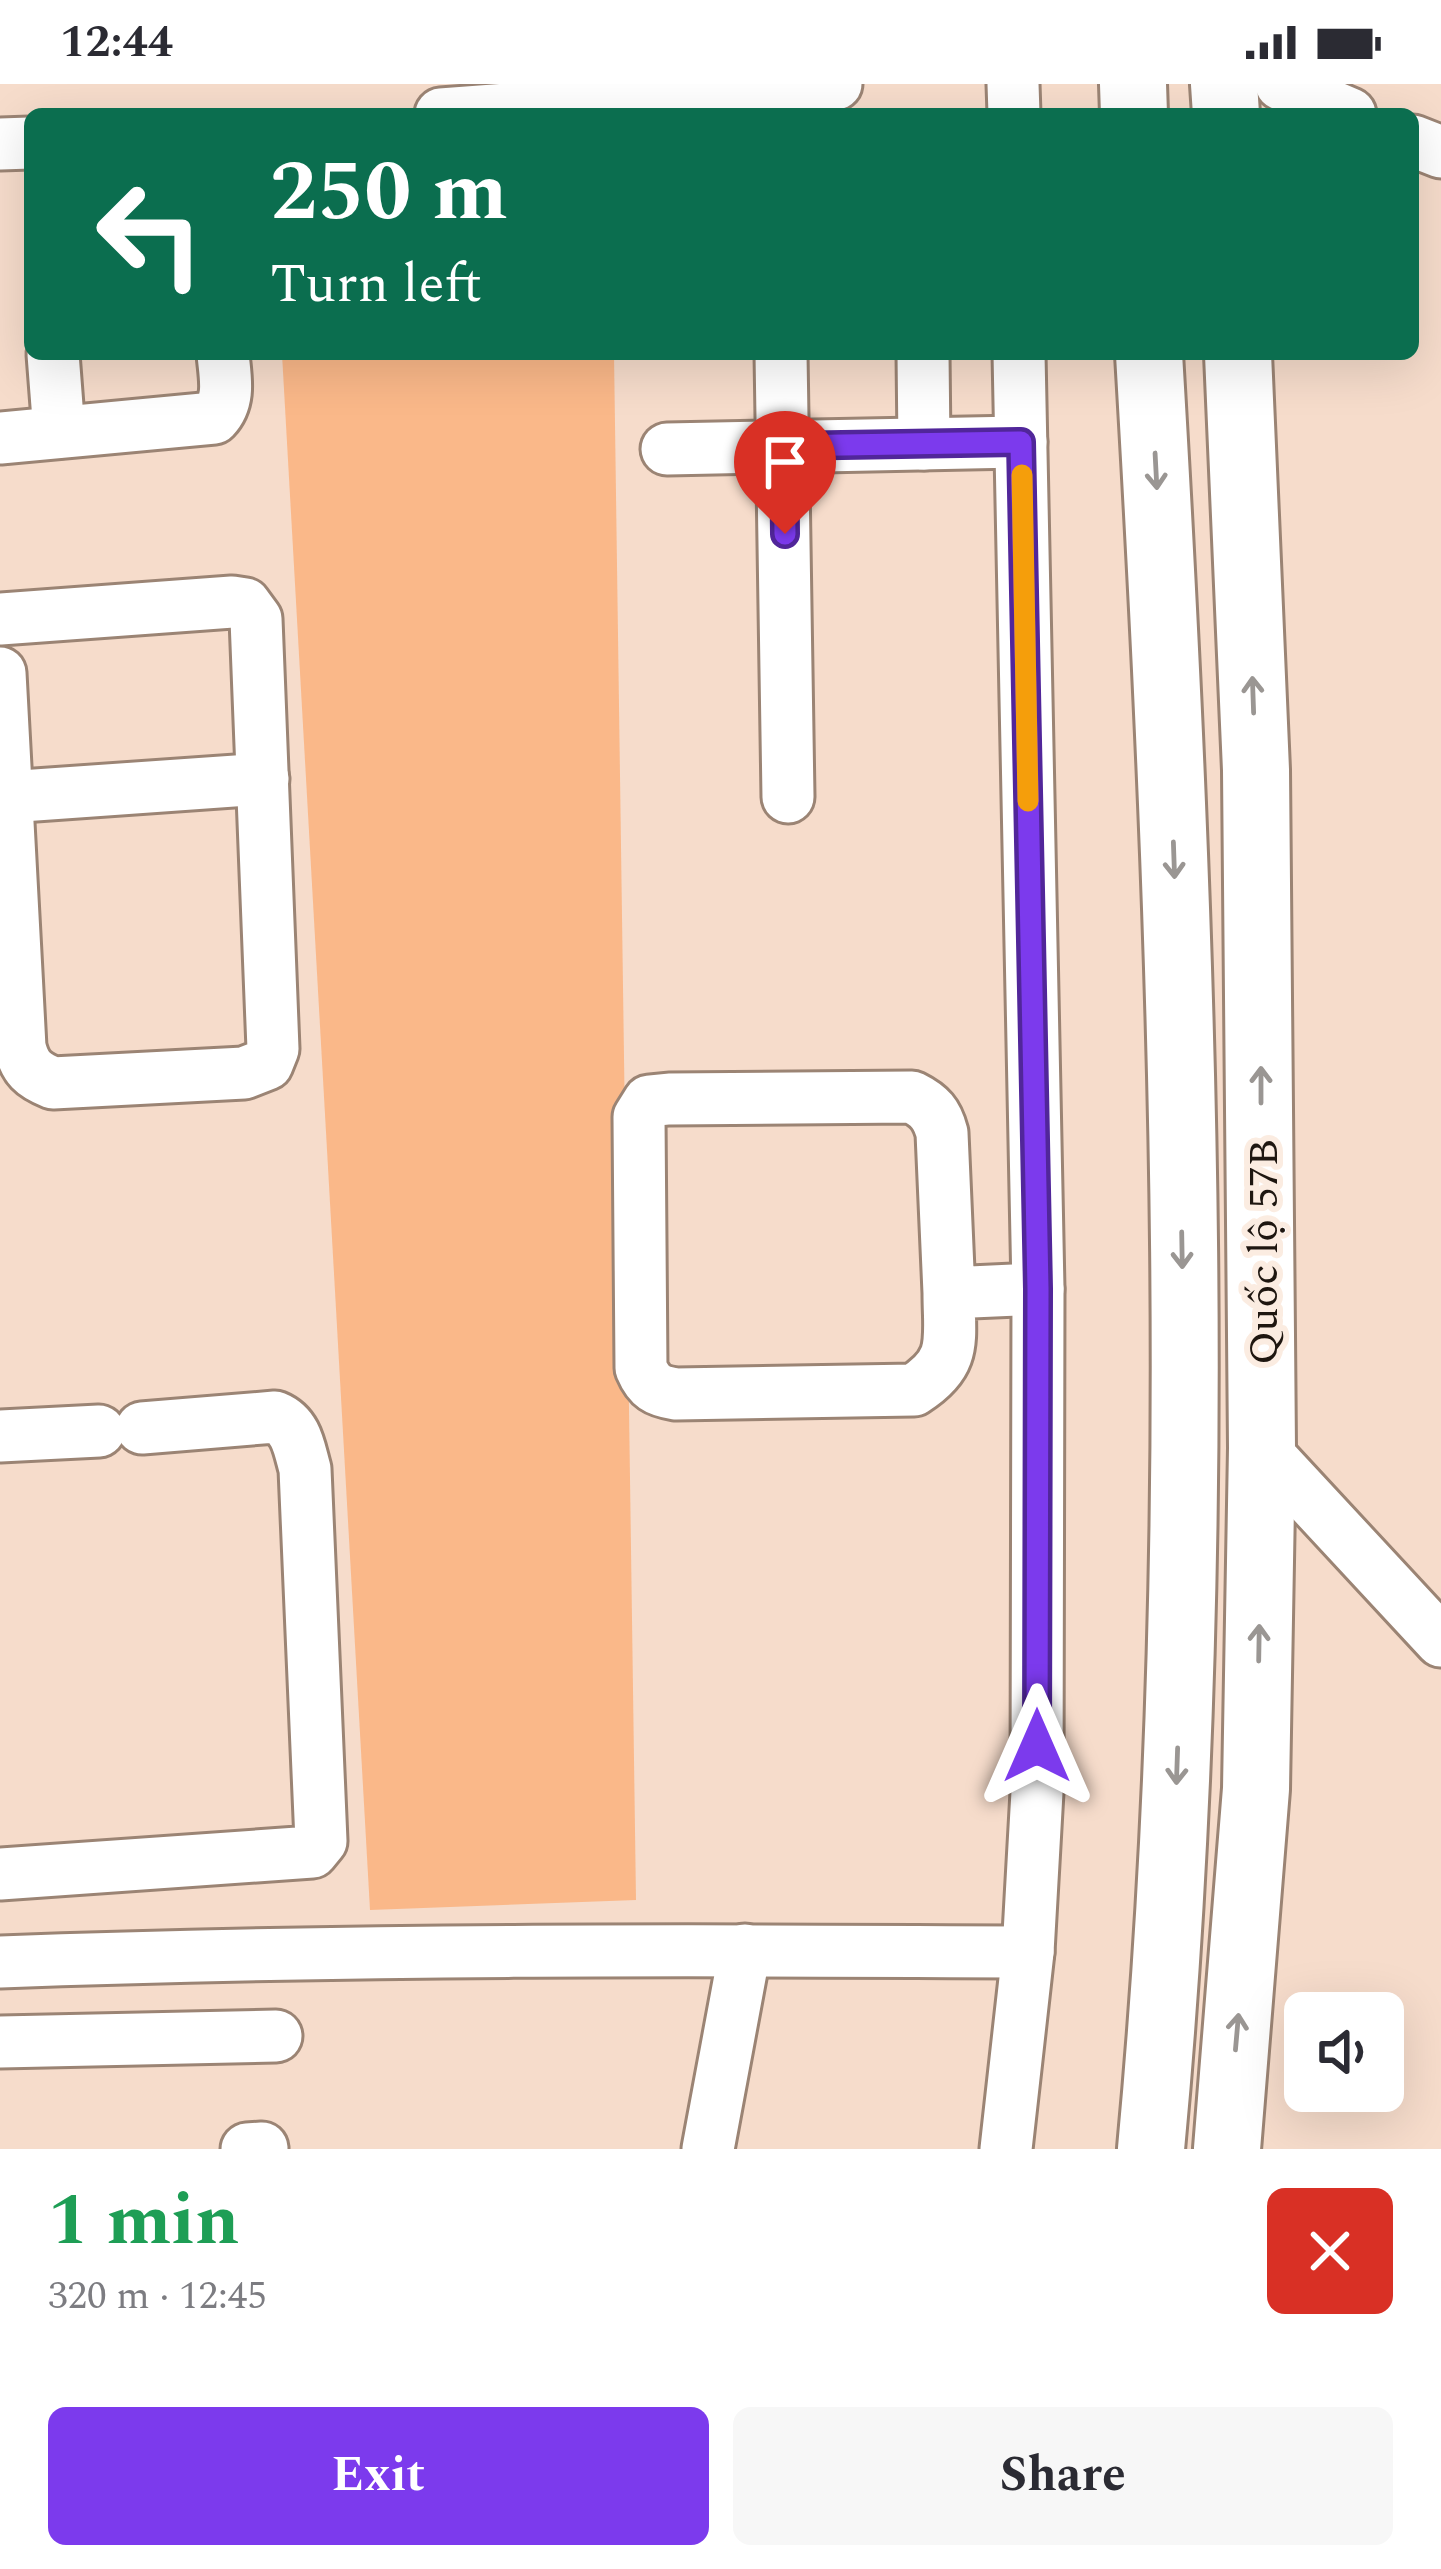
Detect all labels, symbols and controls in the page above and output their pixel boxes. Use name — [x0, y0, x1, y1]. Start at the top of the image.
text: 12:44 — [60, 8, 173, 77]
text: 250 m — [270, 129, 508, 257]
icon: left — [72, 156, 228, 312]
text: Turn left — [270, 244, 482, 326]
pin — [734, 411, 836, 534]
icon: arrive — [752, 429, 818, 495]
one-way arrow — [1144, 451, 1167, 490]
one-way arrow — [1241, 676, 1264, 715]
one-way arrow — [1163, 840, 1186, 879]
one-way arrow — [1250, 1066, 1272, 1105]
street label: Quốc lộ 57B — [1233, 1139, 1296, 1365]
one-way arrow — [1170, 1230, 1193, 1269]
one-way arrow — [1248, 1624, 1271, 1663]
position arrow — [974, 1683, 1100, 1809]
one-way arrow — [1165, 1746, 1188, 1785]
map controls — [1284, 1992, 1404, 2112]
button: sound — [1284, 1992, 1404, 2112]
one-way arrow — [1226, 2014, 1249, 2053]
text: 1 min — [48, 2167, 240, 2276]
button: close — [1267, 2188, 1393, 2314]
text: 320 m · 12:45 — [48, 2267, 267, 2326]
button: Exit — [48, 2407, 709, 2545]
button: Share — [733, 2407, 1393, 2545]

